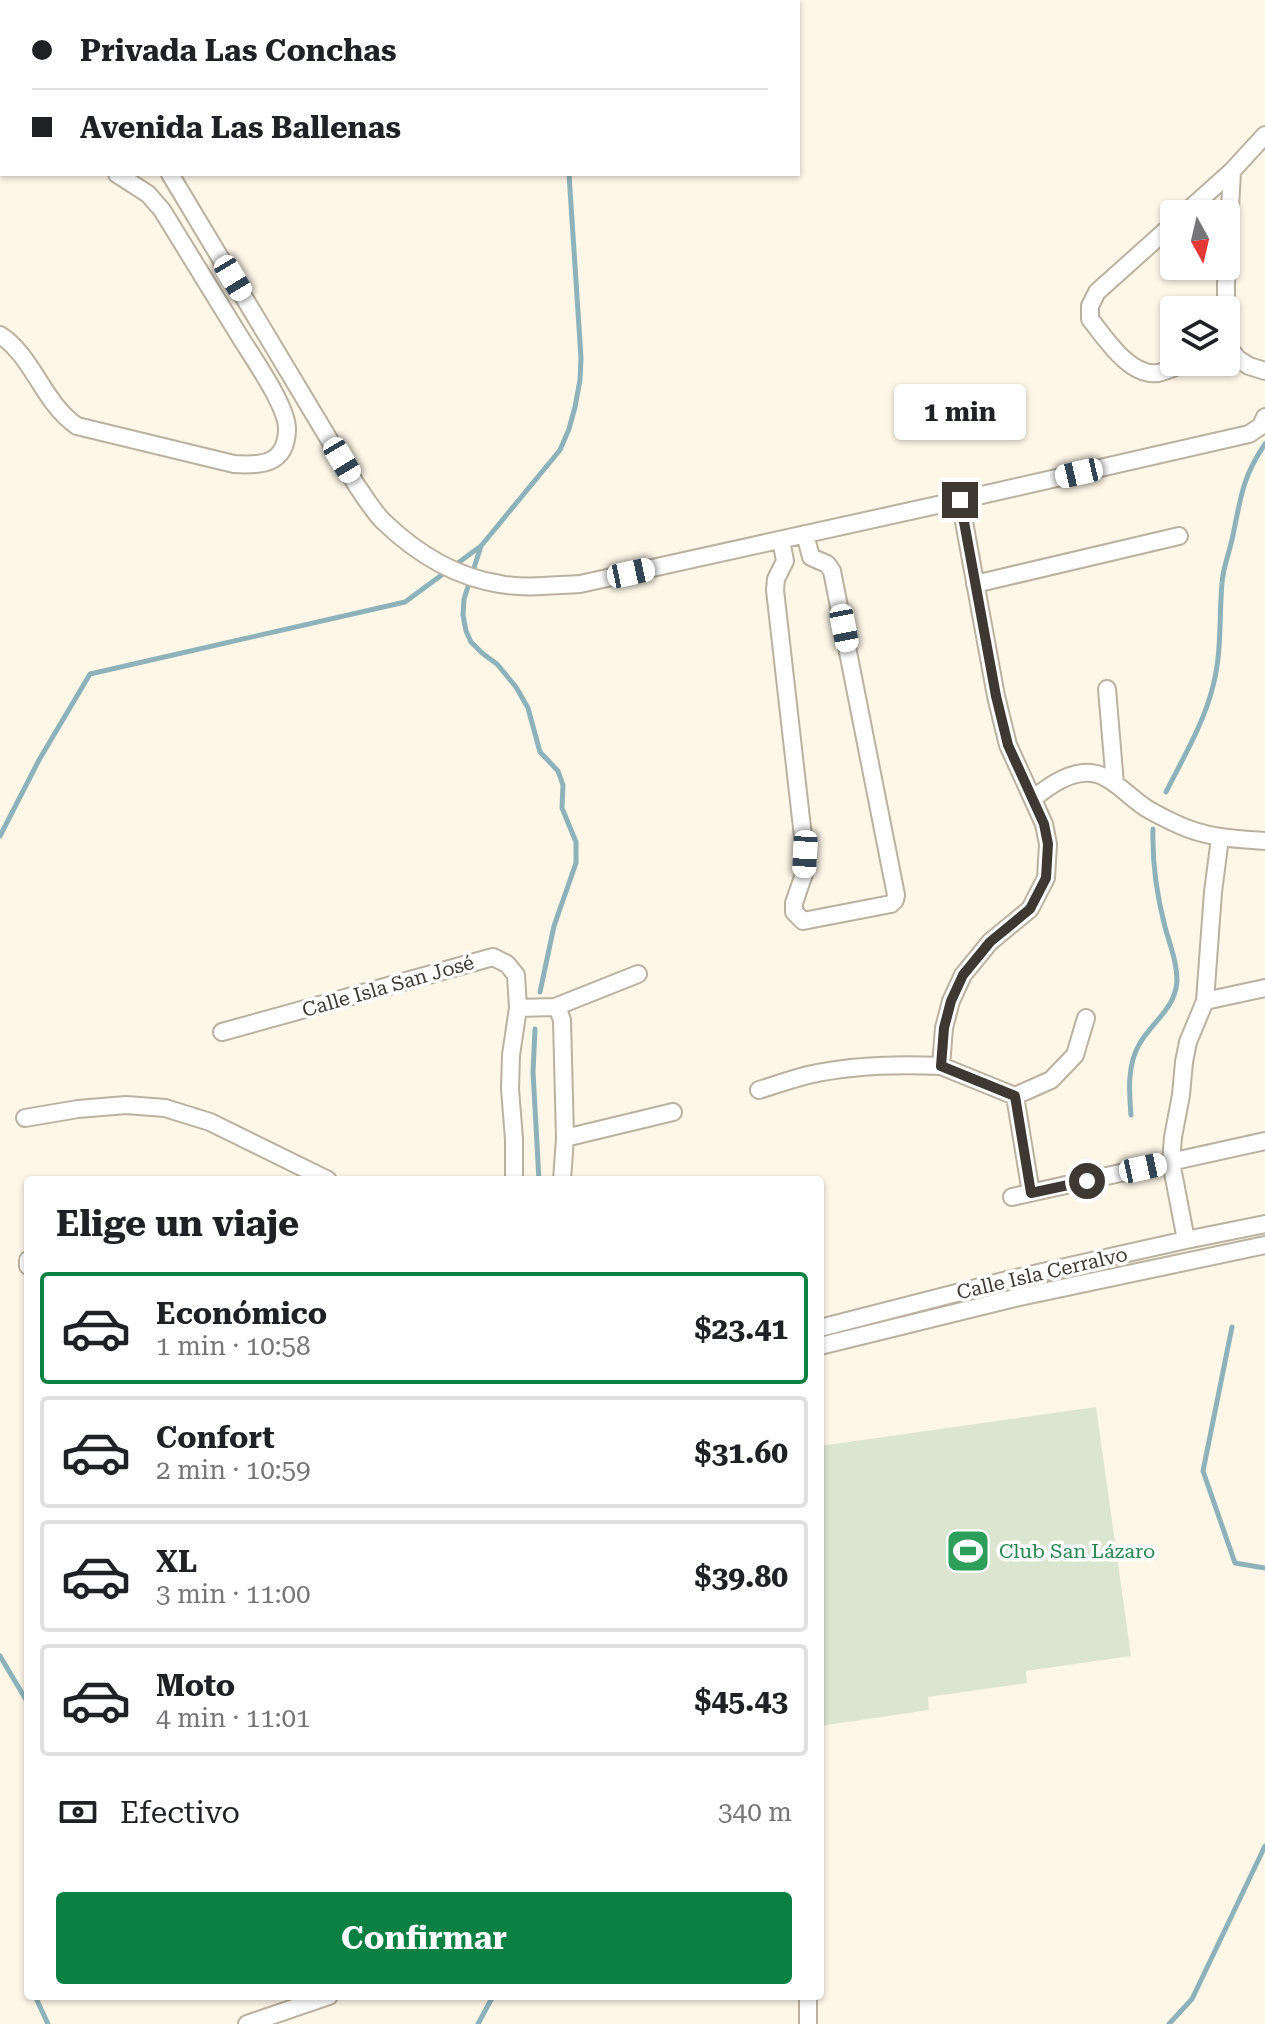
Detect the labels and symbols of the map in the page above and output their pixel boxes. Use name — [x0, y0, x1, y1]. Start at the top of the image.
north arrow — [1160, 200, 1240, 280]
car — [210, 251, 256, 305]
callout: 1 min — [894, 384, 1026, 440]
car — [319, 433, 365, 487]
car — [1053, 456, 1105, 490]
route end — [942, 482, 978, 518]
car — [605, 556, 657, 590]
car — [828, 602, 860, 654]
car — [792, 829, 818, 879]
street label: Calle Isla San José — [299, 950, 477, 1022]
car — [1117, 1151, 1169, 1185]
route start — [1069, 1163, 1105, 1199]
street label: Calle Isla Cerralvo — [954, 1242, 1130, 1304]
sports icon: Club San Lázaro — [944, 1527, 992, 1575]
place label: Club San Lázaro — [999, 1539, 1155, 1563]

